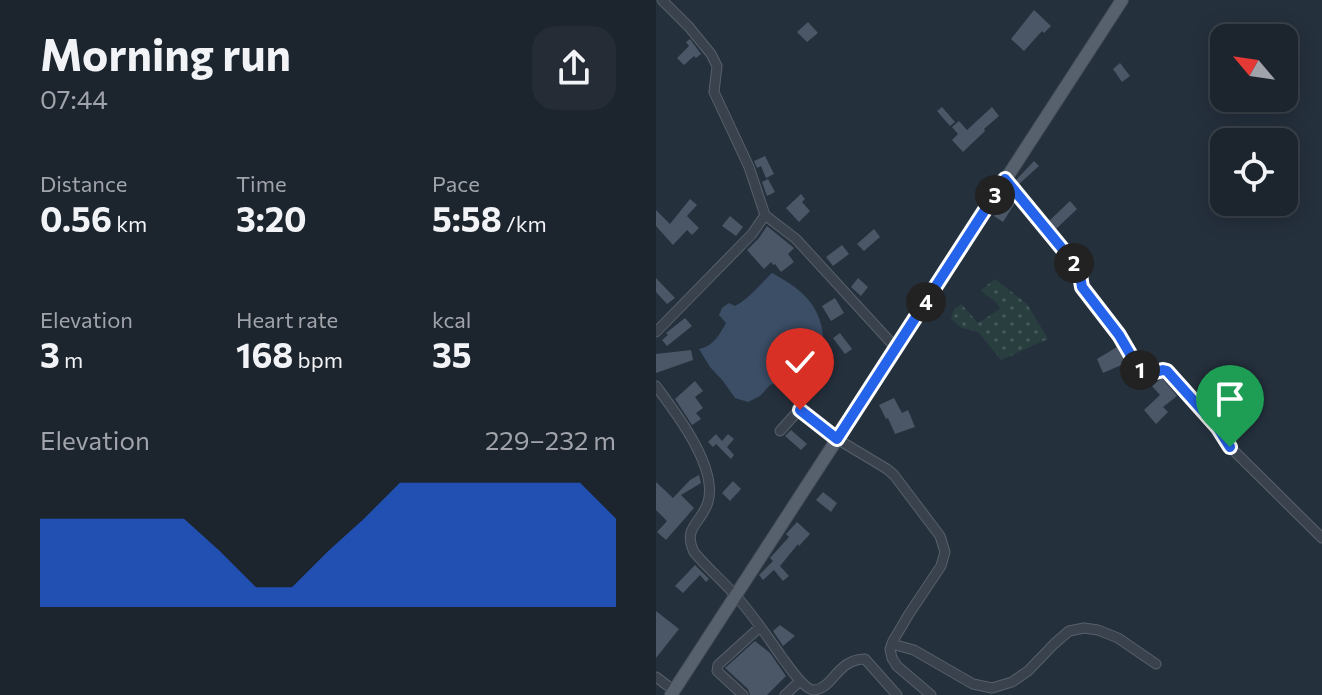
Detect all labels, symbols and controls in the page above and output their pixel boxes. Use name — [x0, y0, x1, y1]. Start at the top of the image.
north arrow — [1210, 24, 1298, 112]
map controls — [1210, 24, 1298, 216]
text: Morning run — [40, 26, 291, 80]
button: share — [532, 26, 616, 110]
text: 07:44 — [40, 83, 108, 114]
button: locate — [1210, 128, 1298, 216]
text: Distance — [40, 170, 127, 197]
text: Time — [236, 170, 287, 197]
text: Pace — [432, 170, 480, 197]
pin: 3 — [975, 175, 1015, 215]
text: 3 — [989, 181, 1001, 208]
text: 0.56 — [40, 197, 112, 239]
text: 3:20 — [236, 197, 307, 239]
text: 5:58 — [432, 197, 502, 239]
text: km — [112, 210, 147, 237]
text: /km — [502, 210, 547, 237]
pin: 2 — [1054, 243, 1094, 283]
text: 2 — [1068, 249, 1080, 276]
pin: 4 — [906, 282, 946, 322]
text: 4 — [919, 288, 933, 315]
text: Elevation — [40, 306, 133, 333]
text: Heart rate — [236, 306, 338, 333]
text: kcal — [432, 306, 471, 333]
pin — [766, 328, 834, 410]
text: 3 — [40, 333, 60, 375]
text: 168 — [236, 333, 293, 375]
text: 35 — [432, 333, 472, 375]
icon: check — [778, 340, 822, 384]
text: m — [60, 346, 83, 373]
text: bpm — [293, 346, 343, 373]
pin: 1 — [1120, 350, 1160, 390]
text: 1 — [1135, 356, 1145, 383]
pin — [1196, 365, 1264, 447]
icon: arrive — [1208, 377, 1252, 421]
text: Elevation — [40, 424, 150, 455]
text: 229–232 m — [485, 424, 616, 455]

